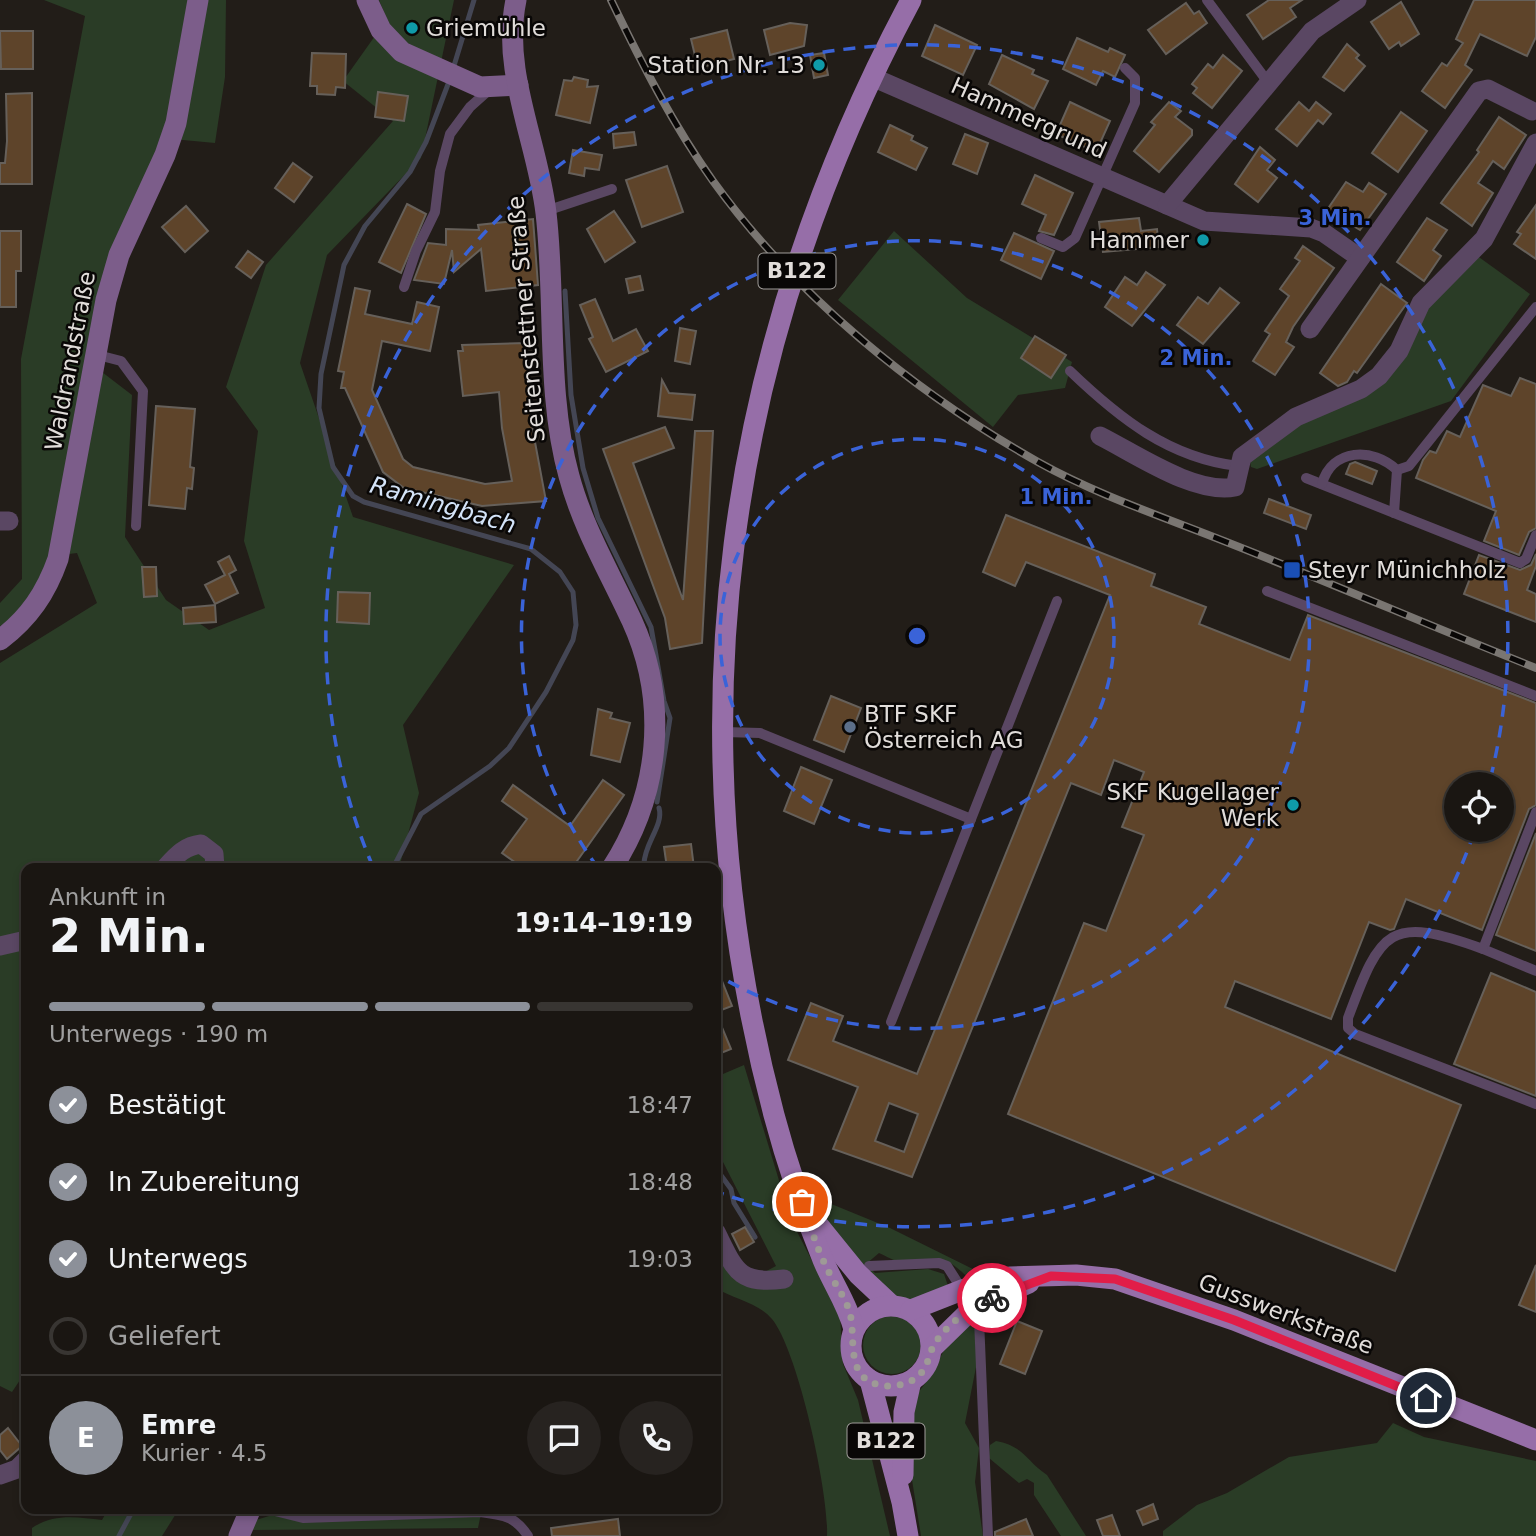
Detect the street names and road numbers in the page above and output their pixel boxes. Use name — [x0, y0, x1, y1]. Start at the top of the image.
street label: Hammergrund — [947, 72, 1111, 164]
street label: Seitenstettner Straße — [502, 195, 550, 443]
road number: B122 — [758, 254, 836, 288]
street label: Waldrandstraße — [40, 269, 100, 453]
street label: Gusswerkstraße — [1195, 1269, 1377, 1359]
road number: B122 — [848, 1424, 924, 1458]

